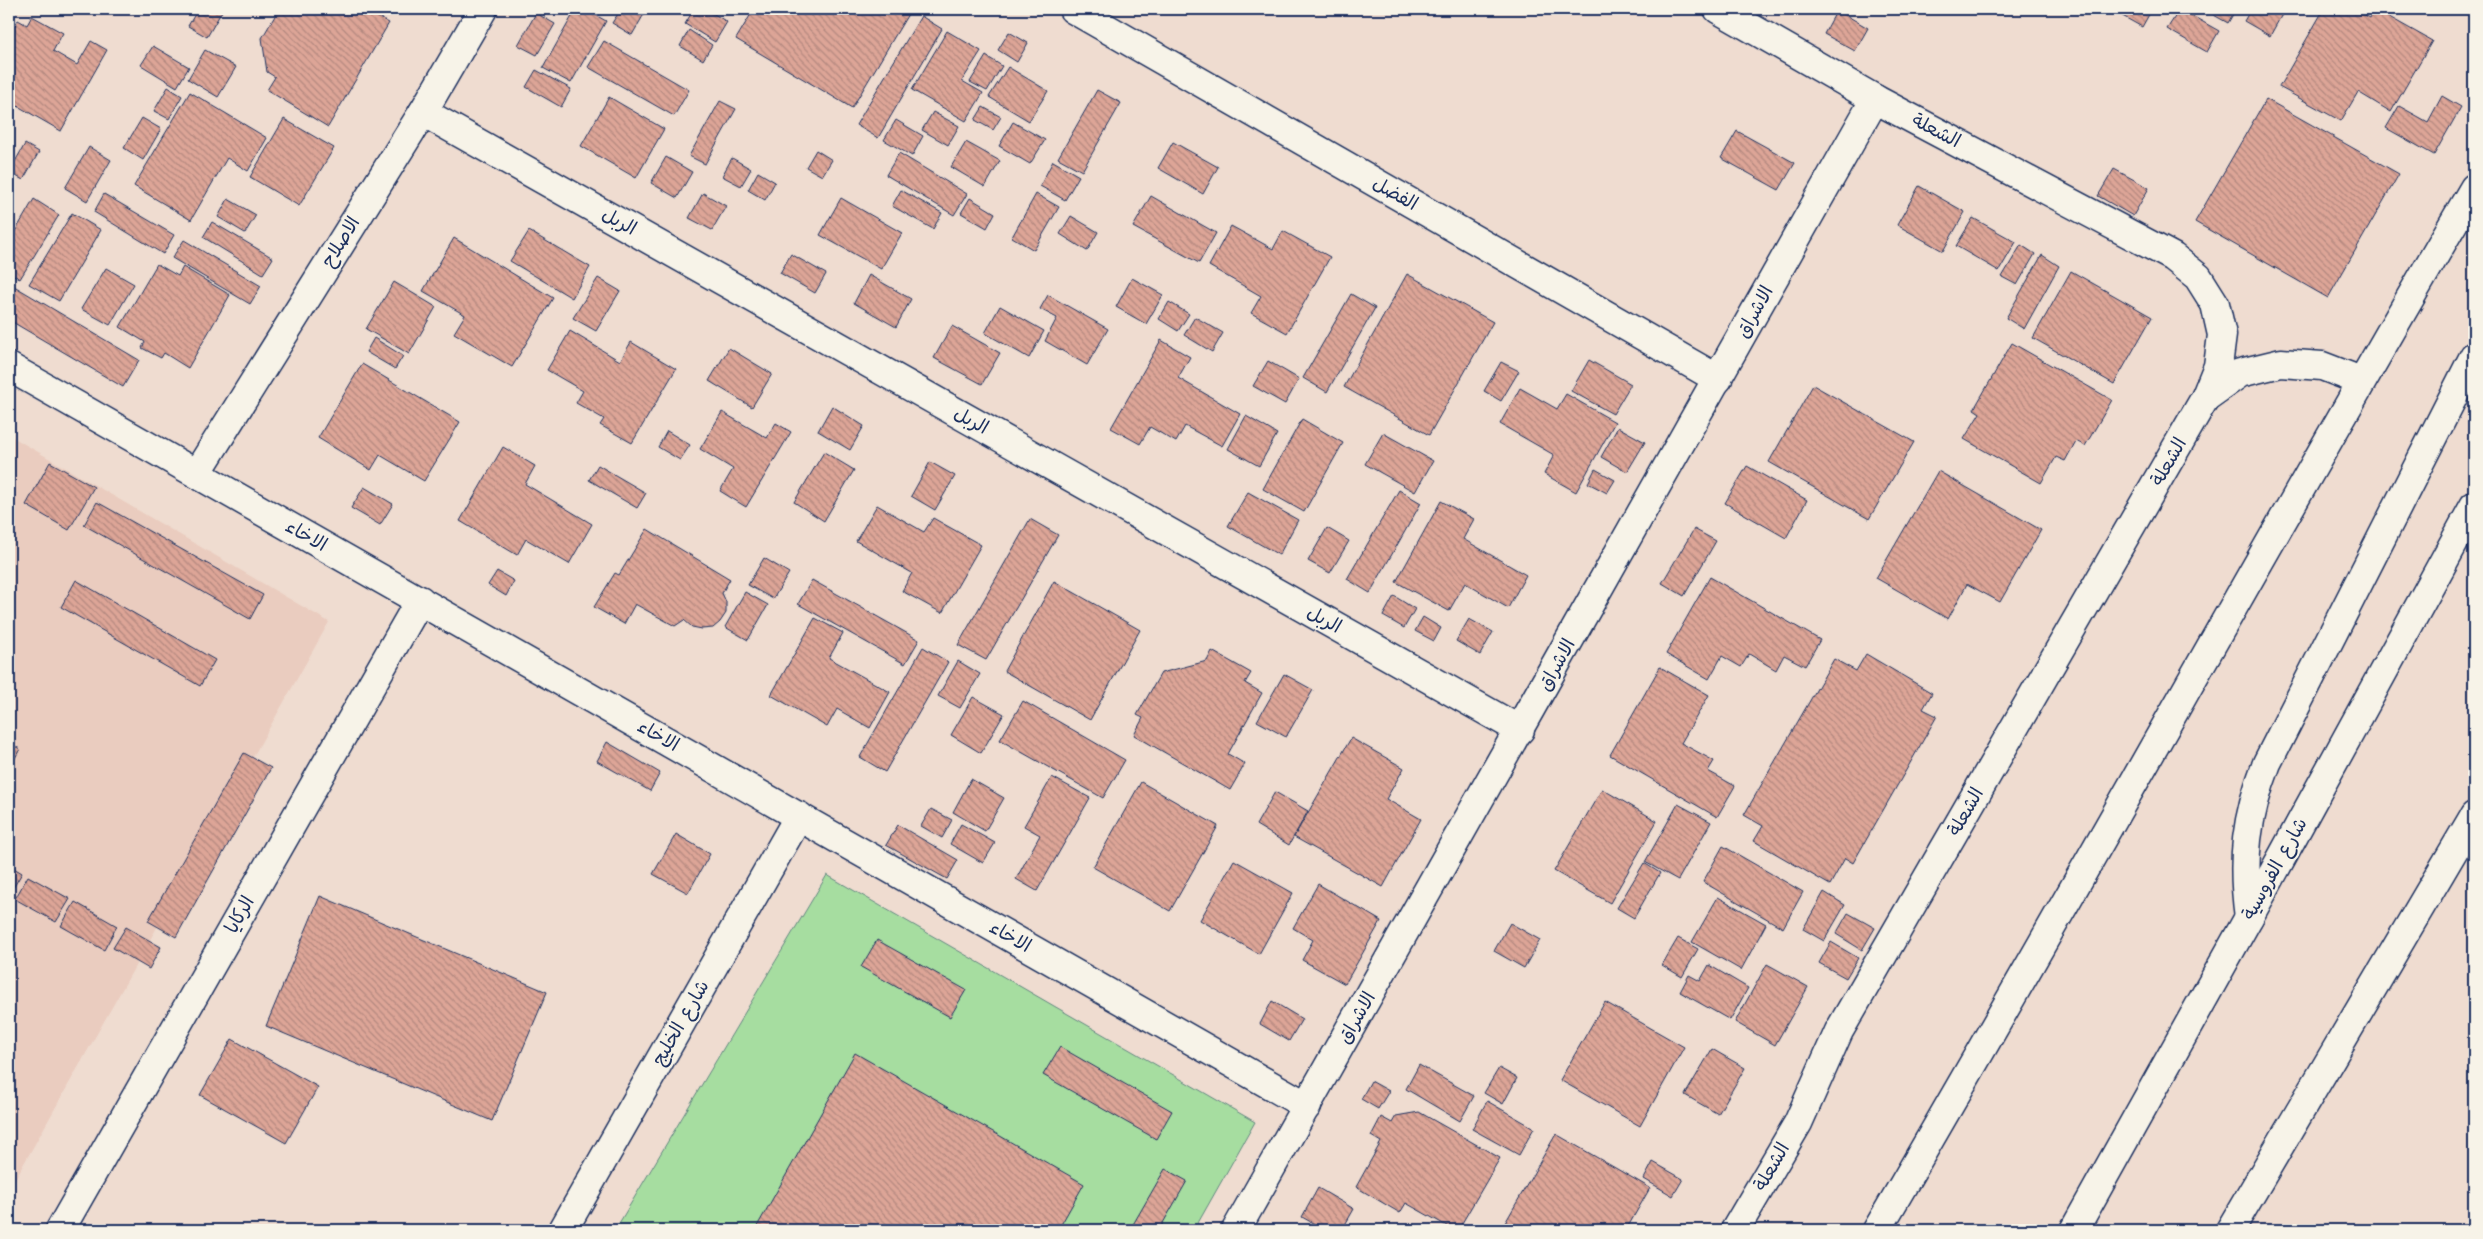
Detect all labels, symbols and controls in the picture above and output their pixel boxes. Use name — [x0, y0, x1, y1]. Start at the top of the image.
street label: الشعلة — [1907, 107, 1965, 155]
street label: الفضل — [1367, 170, 1423, 218]
street label: الربل — [597, 201, 641, 243]
street label: الاصلاح — [315, 211, 367, 273]
street label: الاشراق — [1730, 281, 1780, 343]
street label: الربل — [949, 400, 993, 442]
street label: الشعلة — [2144, 433, 2194, 491]
street label: الاخاء — [280, 513, 332, 559]
street label: الربل — [1302, 599, 1346, 641]
street label: الاشراق — [1532, 634, 1582, 696]
street label: الاخاء — [632, 713, 684, 759]
street label: الشعلة — [1941, 783, 1991, 841]
street label: شارع الفروسية — [2236, 813, 2314, 925]
street label: الركايا — [219, 891, 261, 939]
street label: الاخاء — [984, 914, 1036, 960]
street label: شارع الخليج — [646, 975, 716, 1071]
street label: الاشراق — [1331, 987, 1383, 1049]
street label: الشعلة — [1747, 1138, 1797, 1196]

